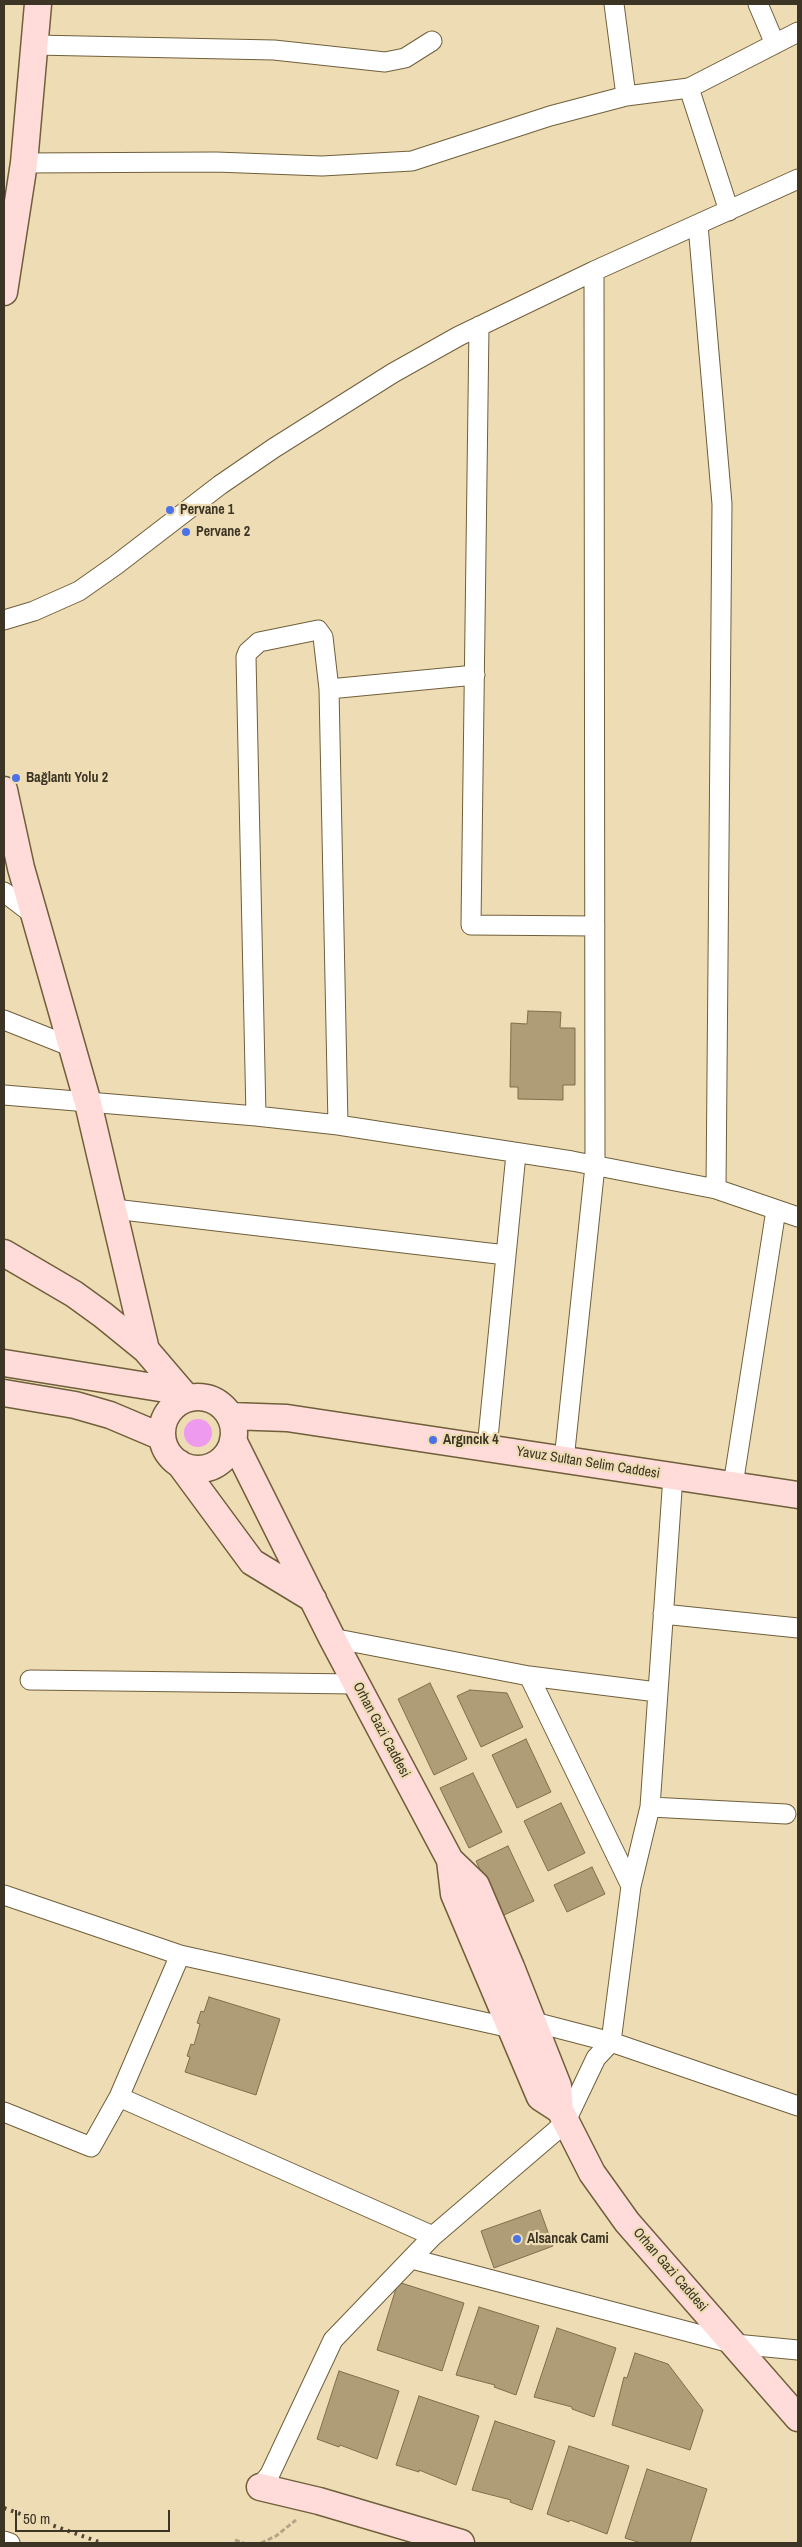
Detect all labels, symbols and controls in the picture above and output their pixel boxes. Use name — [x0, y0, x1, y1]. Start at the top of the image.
place label: Pervane 1 — [180, 502, 234, 518]
marker: Pervane 1 — [164, 504, 176, 516]
place label: Pervane 2 — [196, 524, 250, 540]
marker: Pervane 2 — [180, 526, 192, 538]
place label: Bağlantı Yolu 2 — [26, 770, 108, 786]
marker: Bağlantı Yolu 2 — [10, 772, 22, 784]
place label: Argıncık 4 — [443, 1432, 499, 1448]
marker: Argıncık 4 — [427, 1434, 439, 1446]
street label: Yavuz Sultan Selim Caddesi — [515, 1443, 661, 1483]
street label: Orhan Gazi Caddesi — [349, 1680, 413, 1780]
street label: Orhan Gazi Caddesi — [629, 2225, 711, 2315]
place label: Alsancak Cami — [527, 2231, 609, 2247]
marker: Alsancak Cami — [511, 2233, 523, 2245]
scale bar — [18, 2500, 172, 2532]
text: 50 m — [23, 2508, 50, 2529]

